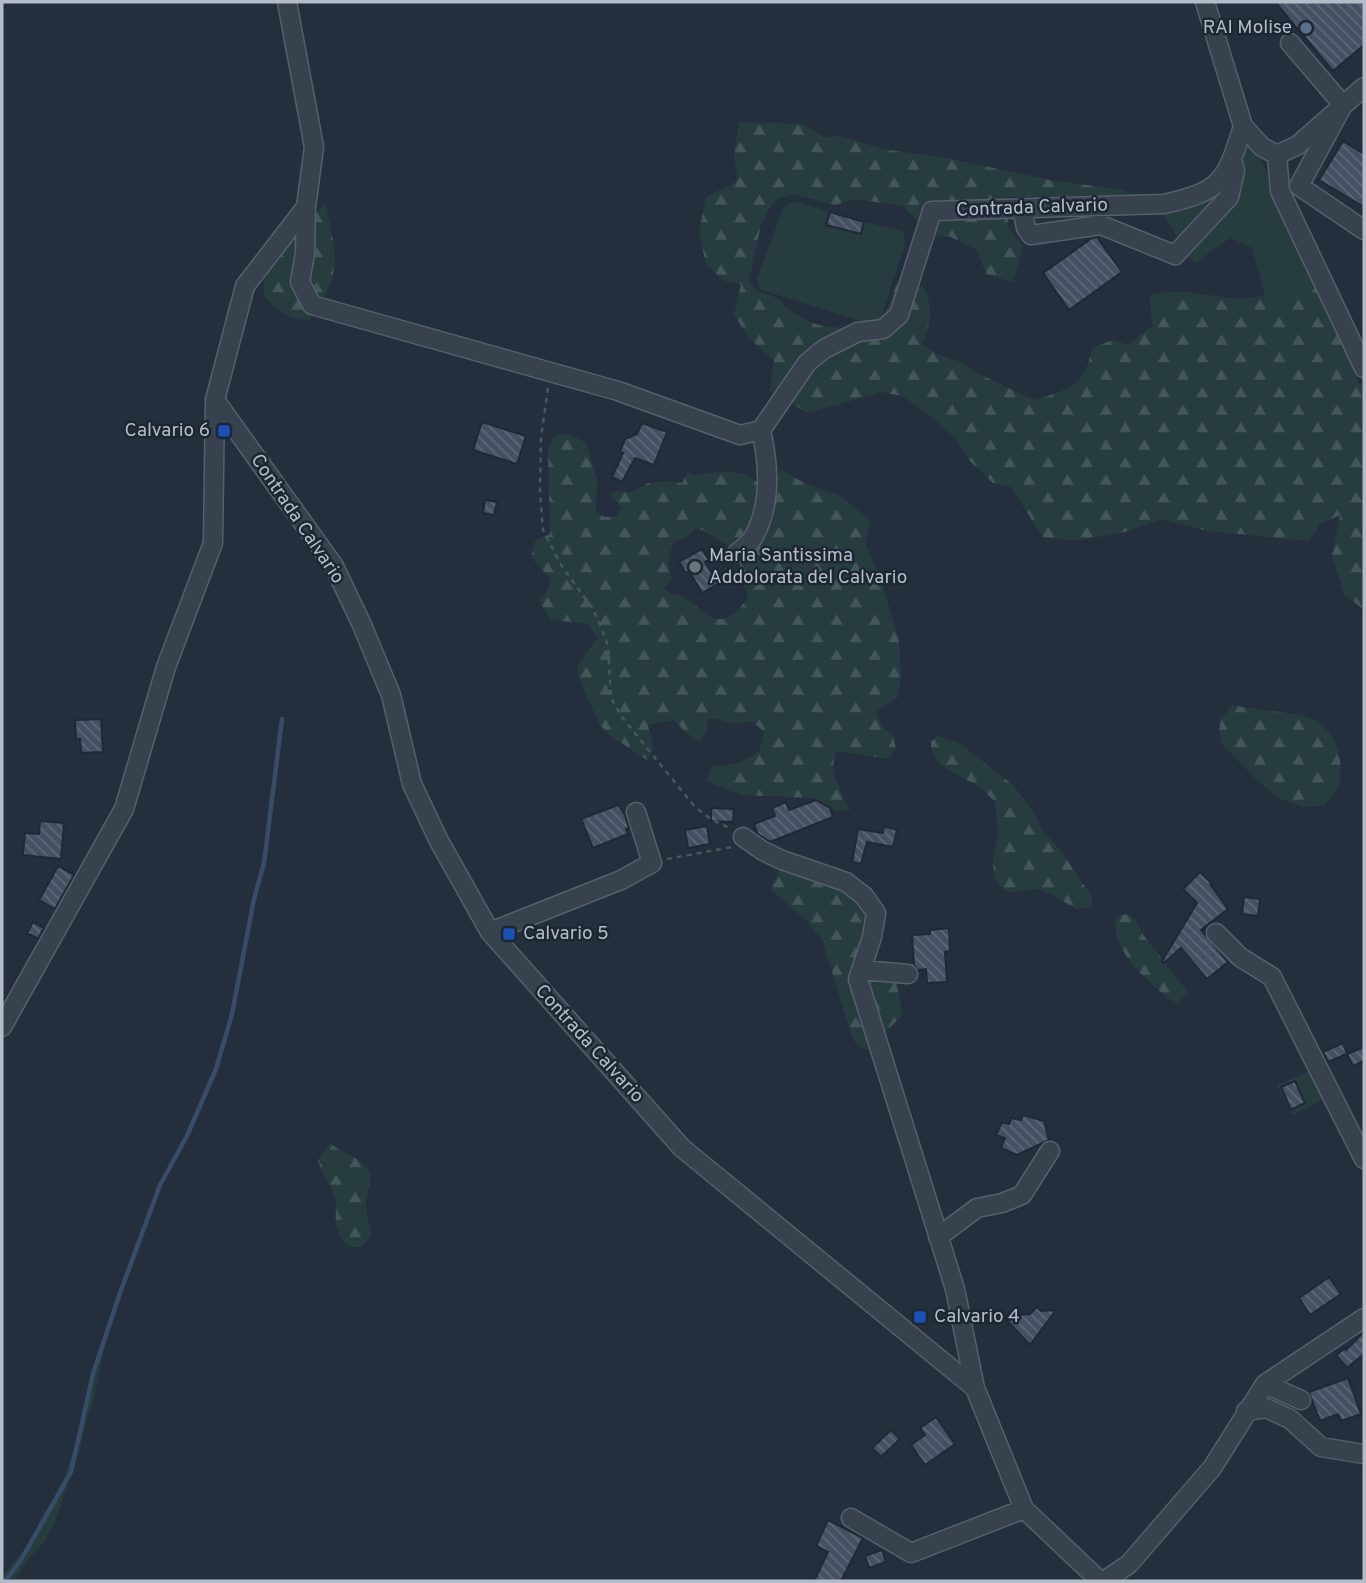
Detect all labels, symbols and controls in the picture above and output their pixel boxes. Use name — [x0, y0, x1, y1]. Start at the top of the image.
place label: RAI Molise — [1203, 16, 1292, 40]
marker: RAI Molise — [1298, 20, 1314, 36]
street label: Contrada Calvario — [956, 193, 1108, 223]
place label: Calvario 6 — [125, 419, 210, 443]
marker: Calvario 6 — [216, 423, 232, 439]
street label: Contrada Calvario — [245, 449, 349, 589]
place label: Maria Santissima Addolorata del Calvario — [709, 544, 907, 590]
marker: Maria Santissima Addolorata del Calvario — [687, 559, 703, 575]
place label: Calvario 5 — [523, 922, 609, 946]
marker: Calvario 5 — [501, 926, 517, 942]
street label: Contrada Calvario — [529, 980, 649, 1108]
place label: Calvario 4 — [934, 1305, 1020, 1329]
marker: Calvario 4 — [912, 1309, 928, 1325]

